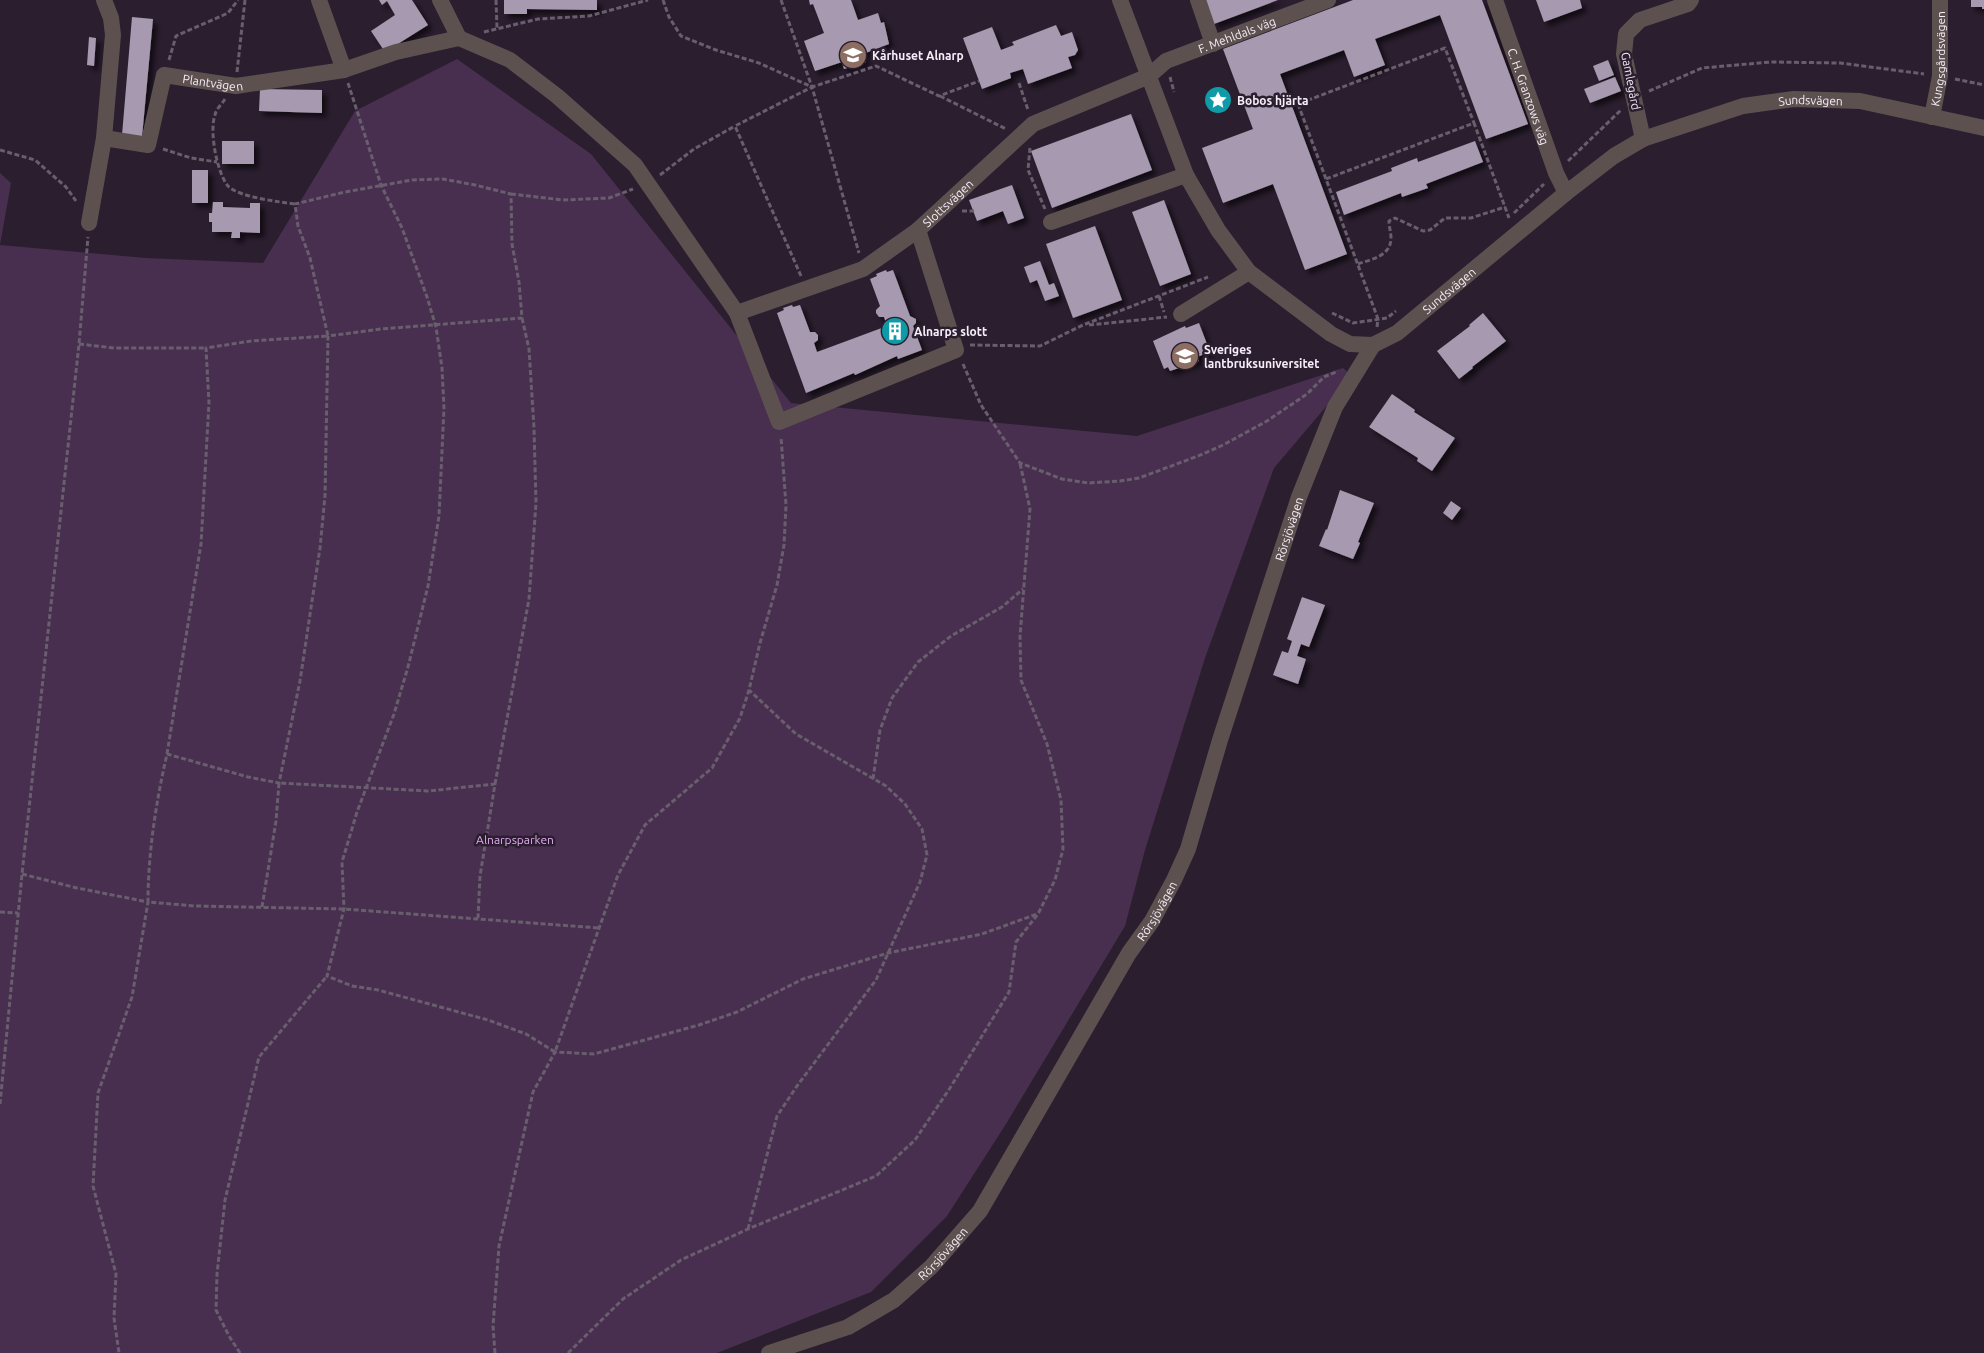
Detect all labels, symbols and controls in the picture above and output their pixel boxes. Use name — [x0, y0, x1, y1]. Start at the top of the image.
street label: Kungsgårdsvägen — [1928, 11, 1947, 107]
street label: F. Mehldals väg — [1196, 14, 1277, 55]
school or university icon: Kårhuset Alnarp — [838, 40, 868, 70]
street label: C. H. Granzows väg — [1506, 46, 1552, 146]
place label: Kårhuset Alnarp — [872, 49, 964, 62]
street label: Gamlegård — [1619, 51, 1643, 111]
street label: Plantvägen — [182, 71, 244, 92]
place icon: Bobos hjärta — [1203, 85, 1233, 115]
street label: Sundsvägen — [1777, 92, 1843, 108]
place label: Bobos hjärta — [1237, 94, 1308, 107]
street label: Slottsvägen — [920, 176, 975, 229]
street label: Sundsvägen — [1420, 265, 1478, 316]
building icon: Alnarps slott — [880, 316, 910, 346]
place label: Alnarps slott — [914, 325, 987, 338]
school or university icon: Sveriges lantbruksuniversitet — [1170, 341, 1200, 371]
place label: Sveriges lantbruksuniversitet — [1204, 343, 1319, 370]
street label: Rörsjövägen — [1272, 495, 1305, 563]
park label: Alnarpsparken — [476, 833, 554, 846]
street label: Rörsjövägen — [1134, 879, 1179, 943]
street label: Rörsjövägen — [915, 1224, 970, 1282]

